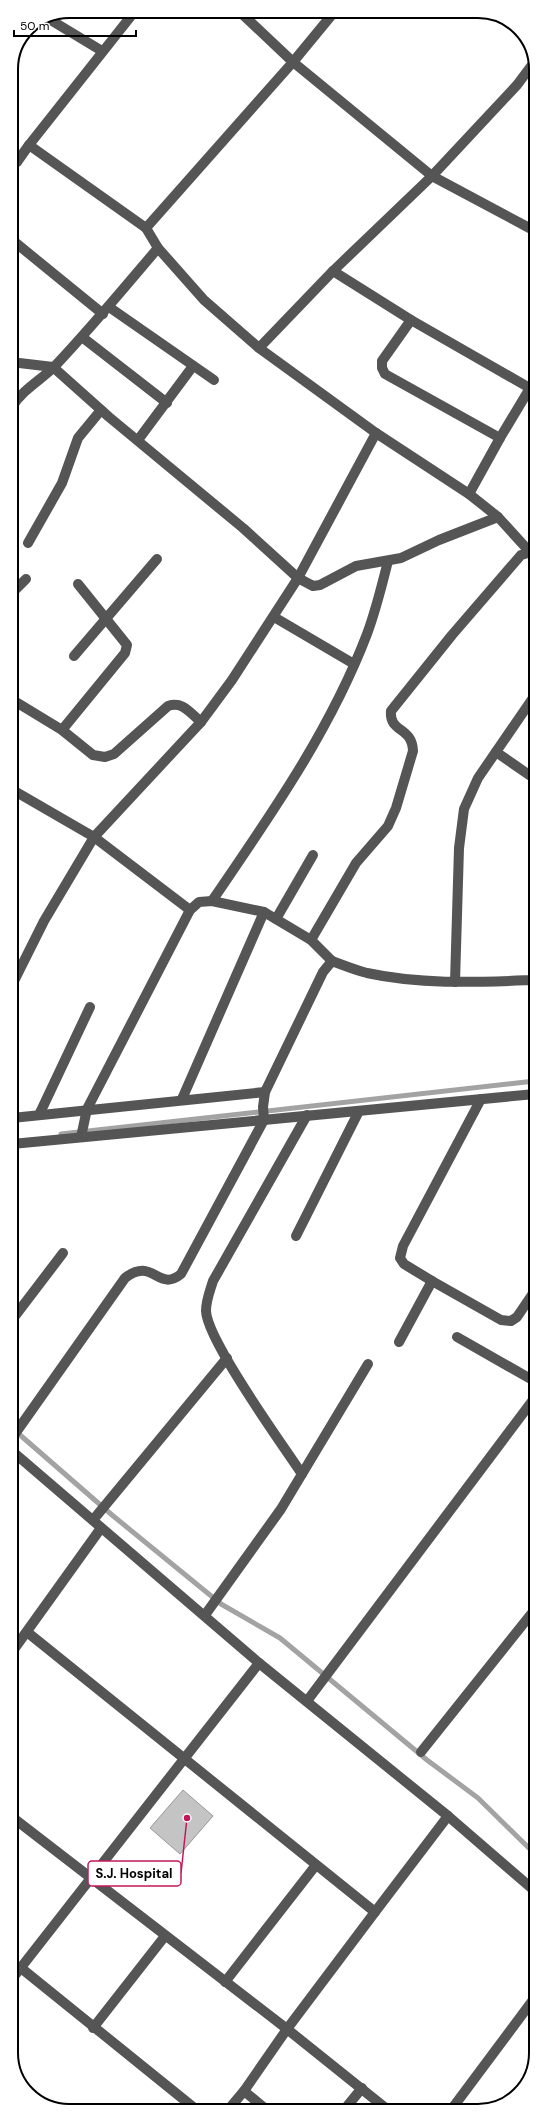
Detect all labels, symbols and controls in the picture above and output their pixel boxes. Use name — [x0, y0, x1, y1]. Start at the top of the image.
scale bar — [14, 12, 136, 38]
text: 50 m — [20, 18, 49, 34]
callout: S.J. Hospital — [88, 1861, 181, 1886]
text: S.J. Hospital — [95, 1865, 173, 1882]

